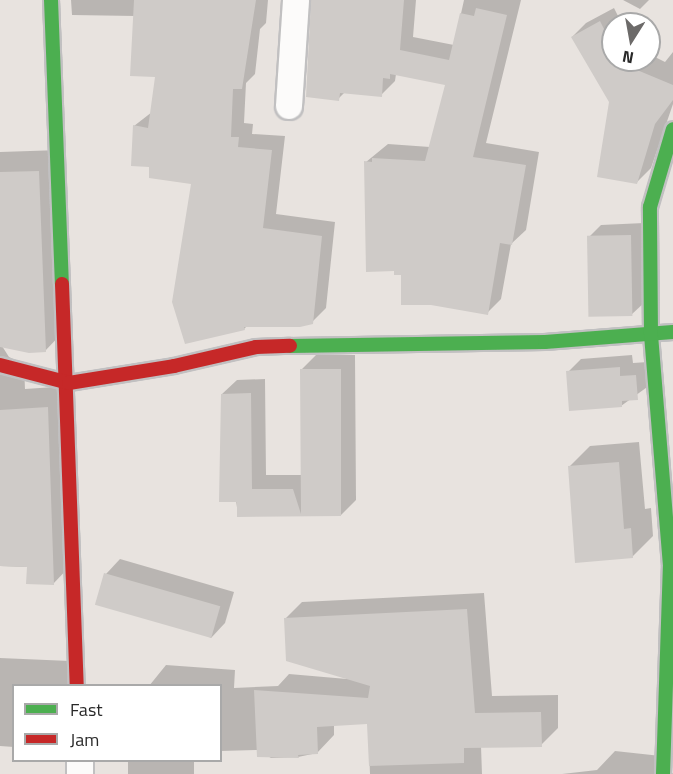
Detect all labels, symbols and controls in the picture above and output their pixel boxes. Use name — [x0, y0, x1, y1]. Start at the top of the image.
north arrow — [601, 12, 661, 72]
text: N — [620, 45, 636, 71]
legend — [12, 684, 222, 762]
text: Fast — [70, 696, 103, 723]
text: Jam — [70, 726, 99, 753]

